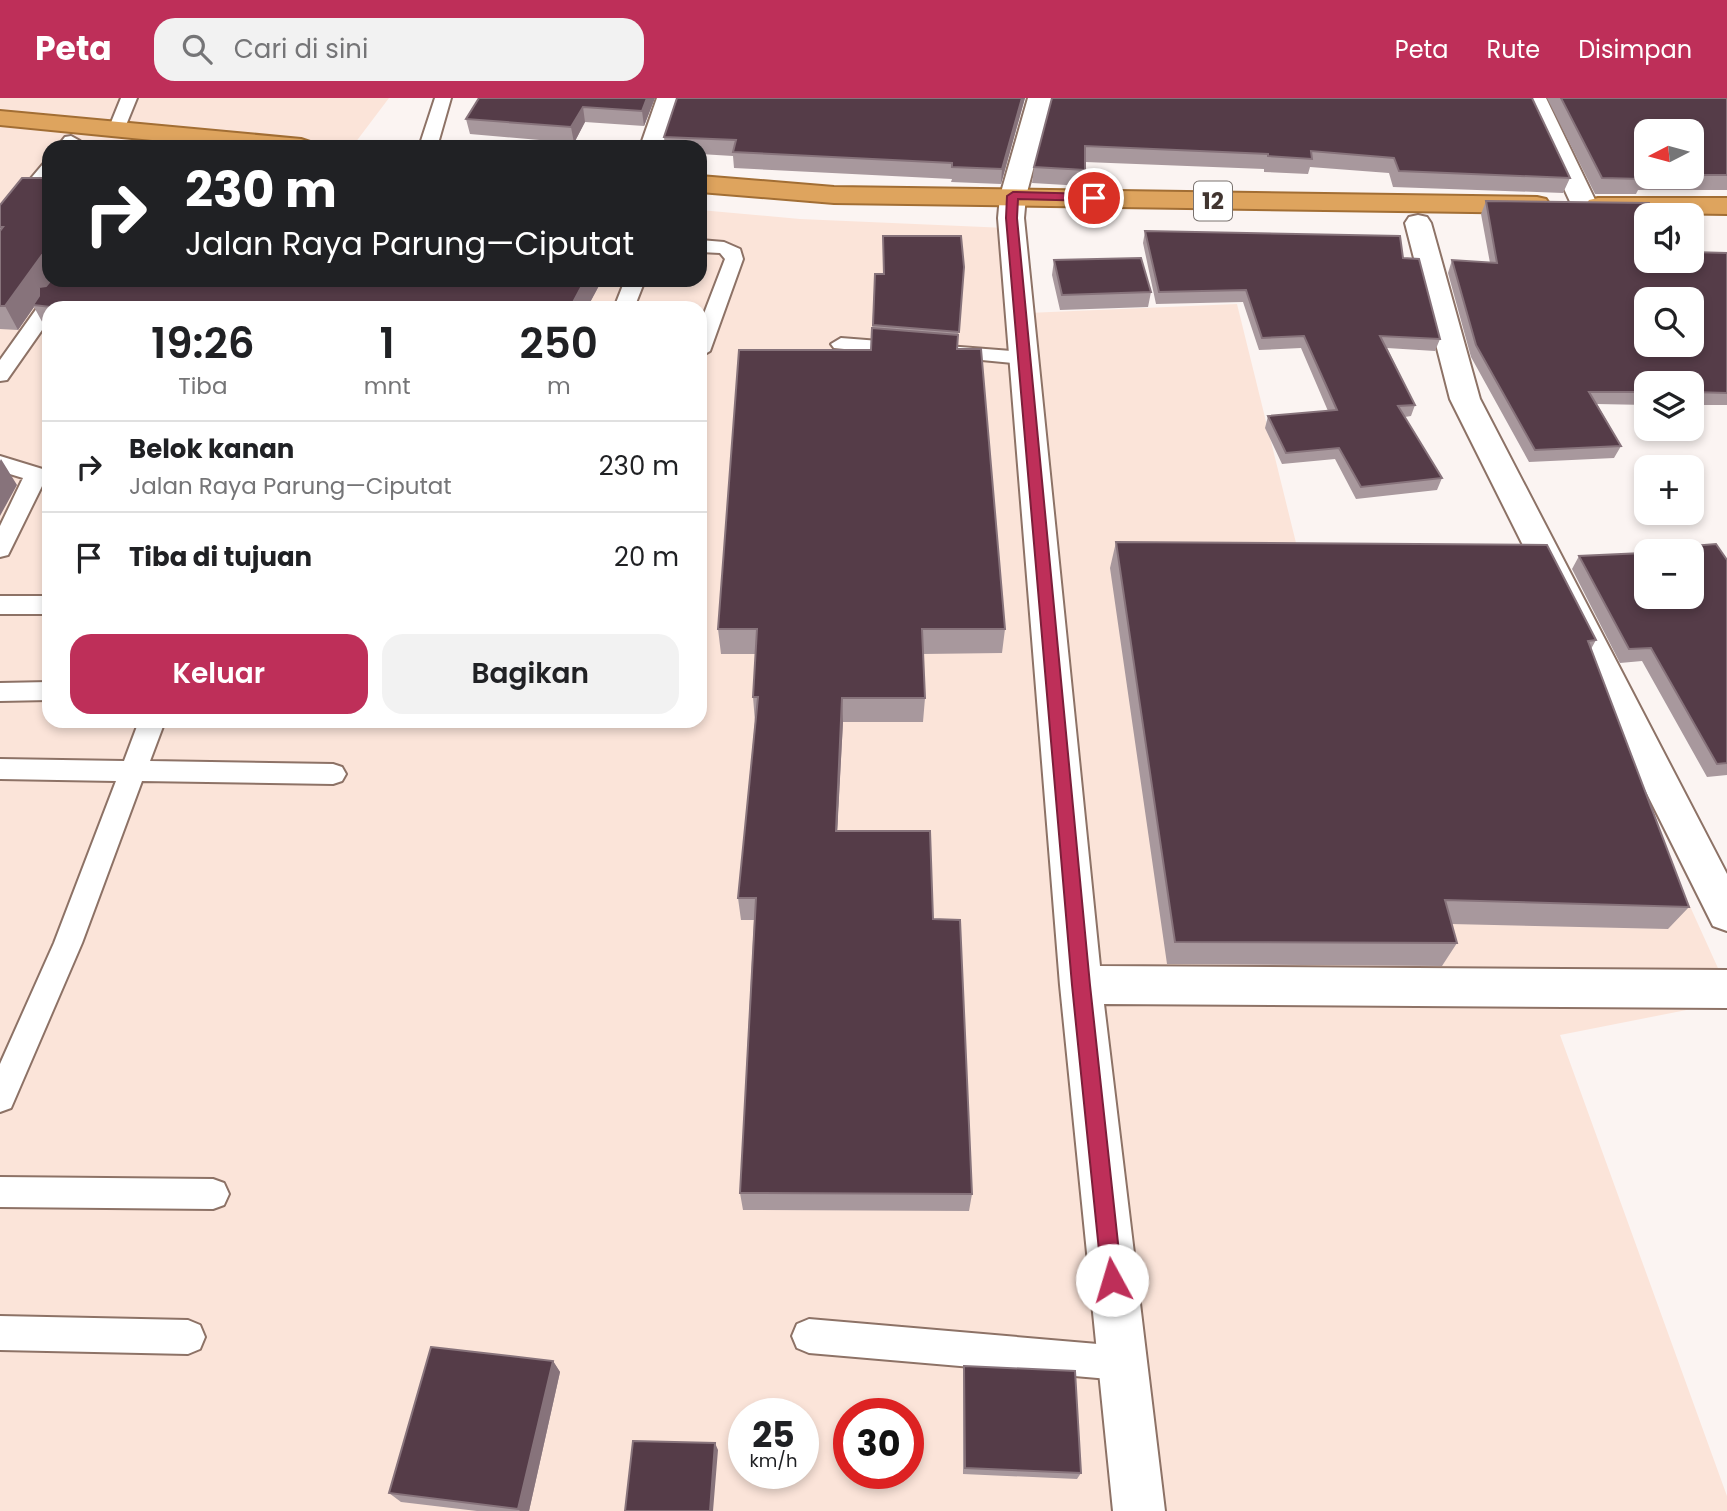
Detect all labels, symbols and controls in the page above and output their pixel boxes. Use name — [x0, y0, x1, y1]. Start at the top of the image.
search box — [154, 18, 644, 81]
text: Peta — [35, 25, 112, 72]
icon: search — [178, 30, 216, 68]
text: Cari di sini — [234, 31, 368, 67]
text: Peta — [1395, 33, 1449, 66]
text: Rute — [1487, 33, 1540, 66]
text: Disimpan — [1578, 33, 1692, 66]
north arrow — [1634, 119, 1704, 189]
map controls — [1634, 119, 1704, 609]
text: 230 m — [185, 156, 337, 224]
icon: right — [70, 168, 161, 259]
pin — [1064, 168, 1124, 228]
icon: arrive — [1075, 179, 1113, 217]
road number: 12 — [1194, 181, 1232, 220]
button: sound — [1634, 203, 1704, 273]
text: Jalan Raya Parung—Ciputat — [185, 221, 634, 266]
button: search — [1634, 287, 1704, 357]
text: 19:26 — [151, 314, 255, 373]
text: 1 — [380, 314, 395, 373]
text: 250 — [520, 314, 598, 373]
text: Tiba — [178, 370, 227, 402]
text: mnt — [364, 370, 411, 402]
text: m — [547, 370, 571, 402]
button: layers — [1634, 371, 1704, 441]
text: Belok kanan — [129, 431, 294, 467]
icon: right — [70, 448, 108, 486]
text: 230 m — [599, 448, 679, 484]
button: + — [1634, 455, 1704, 525]
text: Jalan Raya Parung—Ciputat — [129, 470, 452, 502]
icon: arrive — [70, 539, 108, 577]
text: Tiba di tujuan — [129, 539, 312, 575]
text: 20 m — [614, 539, 679, 575]
button: − — [1634, 539, 1704, 609]
button: Keluar — [70, 634, 368, 714]
button: Bagikan — [382, 634, 679, 714]
position arrow — [1075, 1243, 1149, 1317]
speed limit sign: 30 — [833, 1398, 924, 1489]
text: 25 — [752, 1410, 795, 1459]
text: km/h — [750, 1448, 797, 1473]

